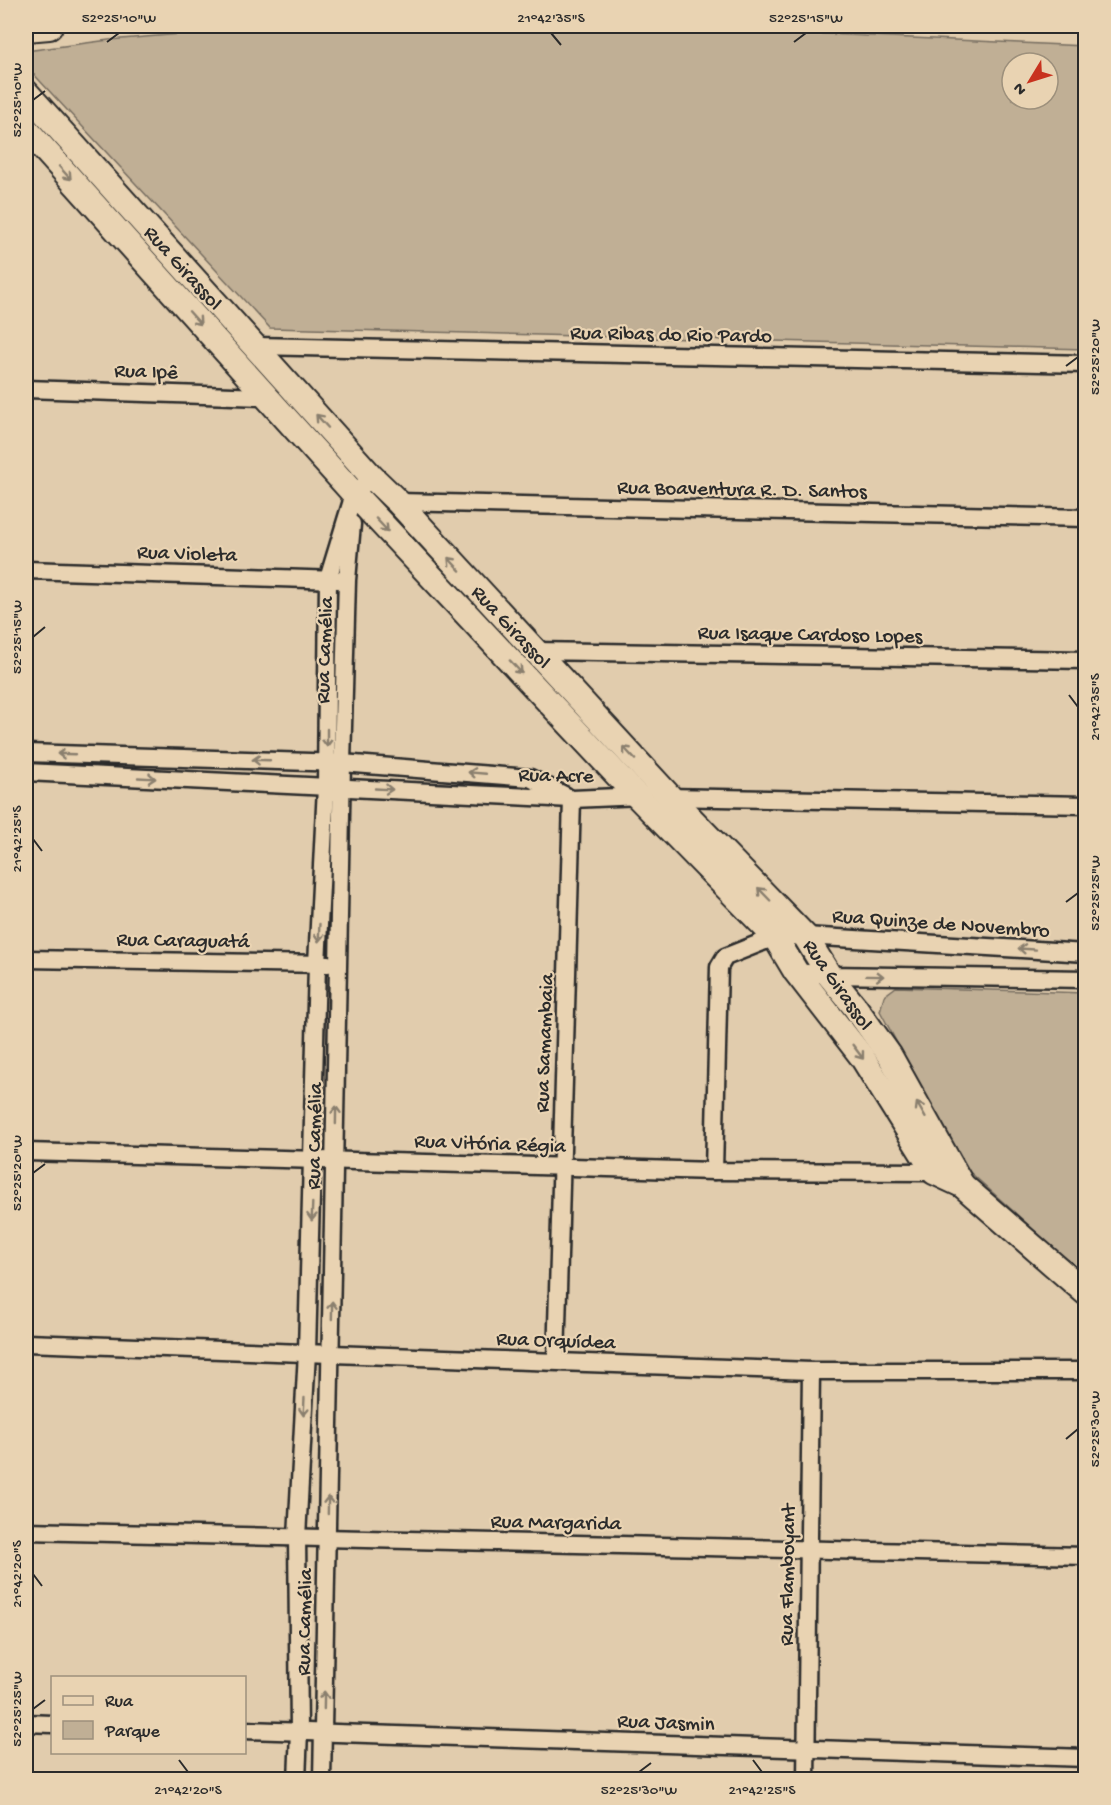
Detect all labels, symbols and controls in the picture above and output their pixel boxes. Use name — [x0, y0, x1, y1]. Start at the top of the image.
text: 52°25'10"W — [82, 10, 157, 28]
text: 21°42'35"S — [517, 10, 585, 28]
text: 52°25'15"W — [769, 10, 843, 28]
north arrow — [1000, 51, 1060, 111]
text: 52°25'10"W — [9, 62, 27, 137]
text: N — [1010, 78, 1032, 98]
one-way arrow — [58, 165, 72, 180]
street label: Rua Girassol — [137, 222, 226, 317]
one-way arrow — [188, 310, 202, 325]
text: 52°25'20"W — [1087, 319, 1105, 395]
street label: Rua Ribas do Rio Pardo — [570, 322, 772, 351]
street label: Rua Ipê — [114, 360, 179, 387]
one-way arrow — [315, 414, 329, 429]
street label: Rua Boaventura R. D. Santos — [617, 477, 868, 506]
one-way arrow — [375, 517, 389, 532]
street label: Rua Violeta — [136, 541, 239, 570]
one-way arrow — [447, 556, 461, 571]
street label: Rua Girassol — [464, 581, 555, 675]
street label: Rua Camélia — [312, 595, 341, 704]
text: 52°25'15"W — [9, 600, 27, 674]
street label: Rua Isaque Cardoso Lopes — [697, 622, 924, 651]
one-way arrow — [508, 659, 522, 674]
text: 21°42'35"S — [1087, 673, 1105, 741]
one-way arrow — [321, 727, 333, 747]
one-way arrow — [623, 746, 637, 761]
one-way arrow — [57, 749, 77, 760]
one-way arrow — [251, 755, 271, 766]
street label: Rua Acre — [518, 764, 595, 791]
one-way arrow — [467, 768, 487, 779]
one-way arrow — [136, 772, 156, 783]
one-way arrow — [373, 784, 393, 795]
text: 21°42'25"S — [9, 806, 27, 872]
text: 52°25'25"W — [1087, 855, 1105, 931]
one-way arrow — [757, 886, 772, 901]
street label: Rua Quinze de Novembro — [831, 905, 1051, 946]
one-way arrow — [313, 922, 324, 942]
street label: Rua Caraguatá — [116, 929, 251, 956]
street label: Rua Girassol — [796, 936, 877, 1036]
one-way arrow — [1018, 944, 1038, 955]
one-way arrow — [865, 970, 885, 981]
street label: Rua Samambaia — [532, 972, 561, 1113]
one-way arrow — [852, 1044, 864, 1060]
street label: Rua Camélia — [303, 1081, 330, 1190]
one-way arrow — [914, 1102, 926, 1119]
one-way arrow — [330, 1106, 342, 1126]
street label: Rua Vitória Régia — [414, 1130, 568, 1161]
text: 52°25'20"W — [9, 1135, 27, 1211]
one-way arrow — [306, 1201, 317, 1221]
one-way arrow — [326, 1301, 338, 1321]
street label: Rua Orquídea — [496, 1328, 617, 1357]
text: 52°25'30"W — [1087, 1391, 1105, 1467]
one-way arrow — [298, 1396, 309, 1416]
one-way arrow — [322, 1496, 334, 1516]
street label: Rua Flamboyant — [776, 1501, 803, 1646]
street label: Rua Margarida — [490, 1511, 623, 1538]
text: 21°42'20"S — [9, 1540, 27, 1608]
street label: Rua Camélia — [293, 1567, 320, 1676]
text: 52°25'25"W — [9, 1671, 27, 1747]
legend — [51, 1676, 246, 1754]
one-way arrow — [318, 1691, 330, 1711]
text: Rua — [105, 1692, 134, 1713]
street label: Rua Jasmin — [617, 1710, 715, 1739]
text: Parque — [104, 1722, 161, 1743]
text: 21°42'20"S — [154, 1782, 222, 1800]
text: 52°25'30"W — [601, 1782, 677, 1800]
text: 21°42'25"S — [729, 1782, 795, 1800]

